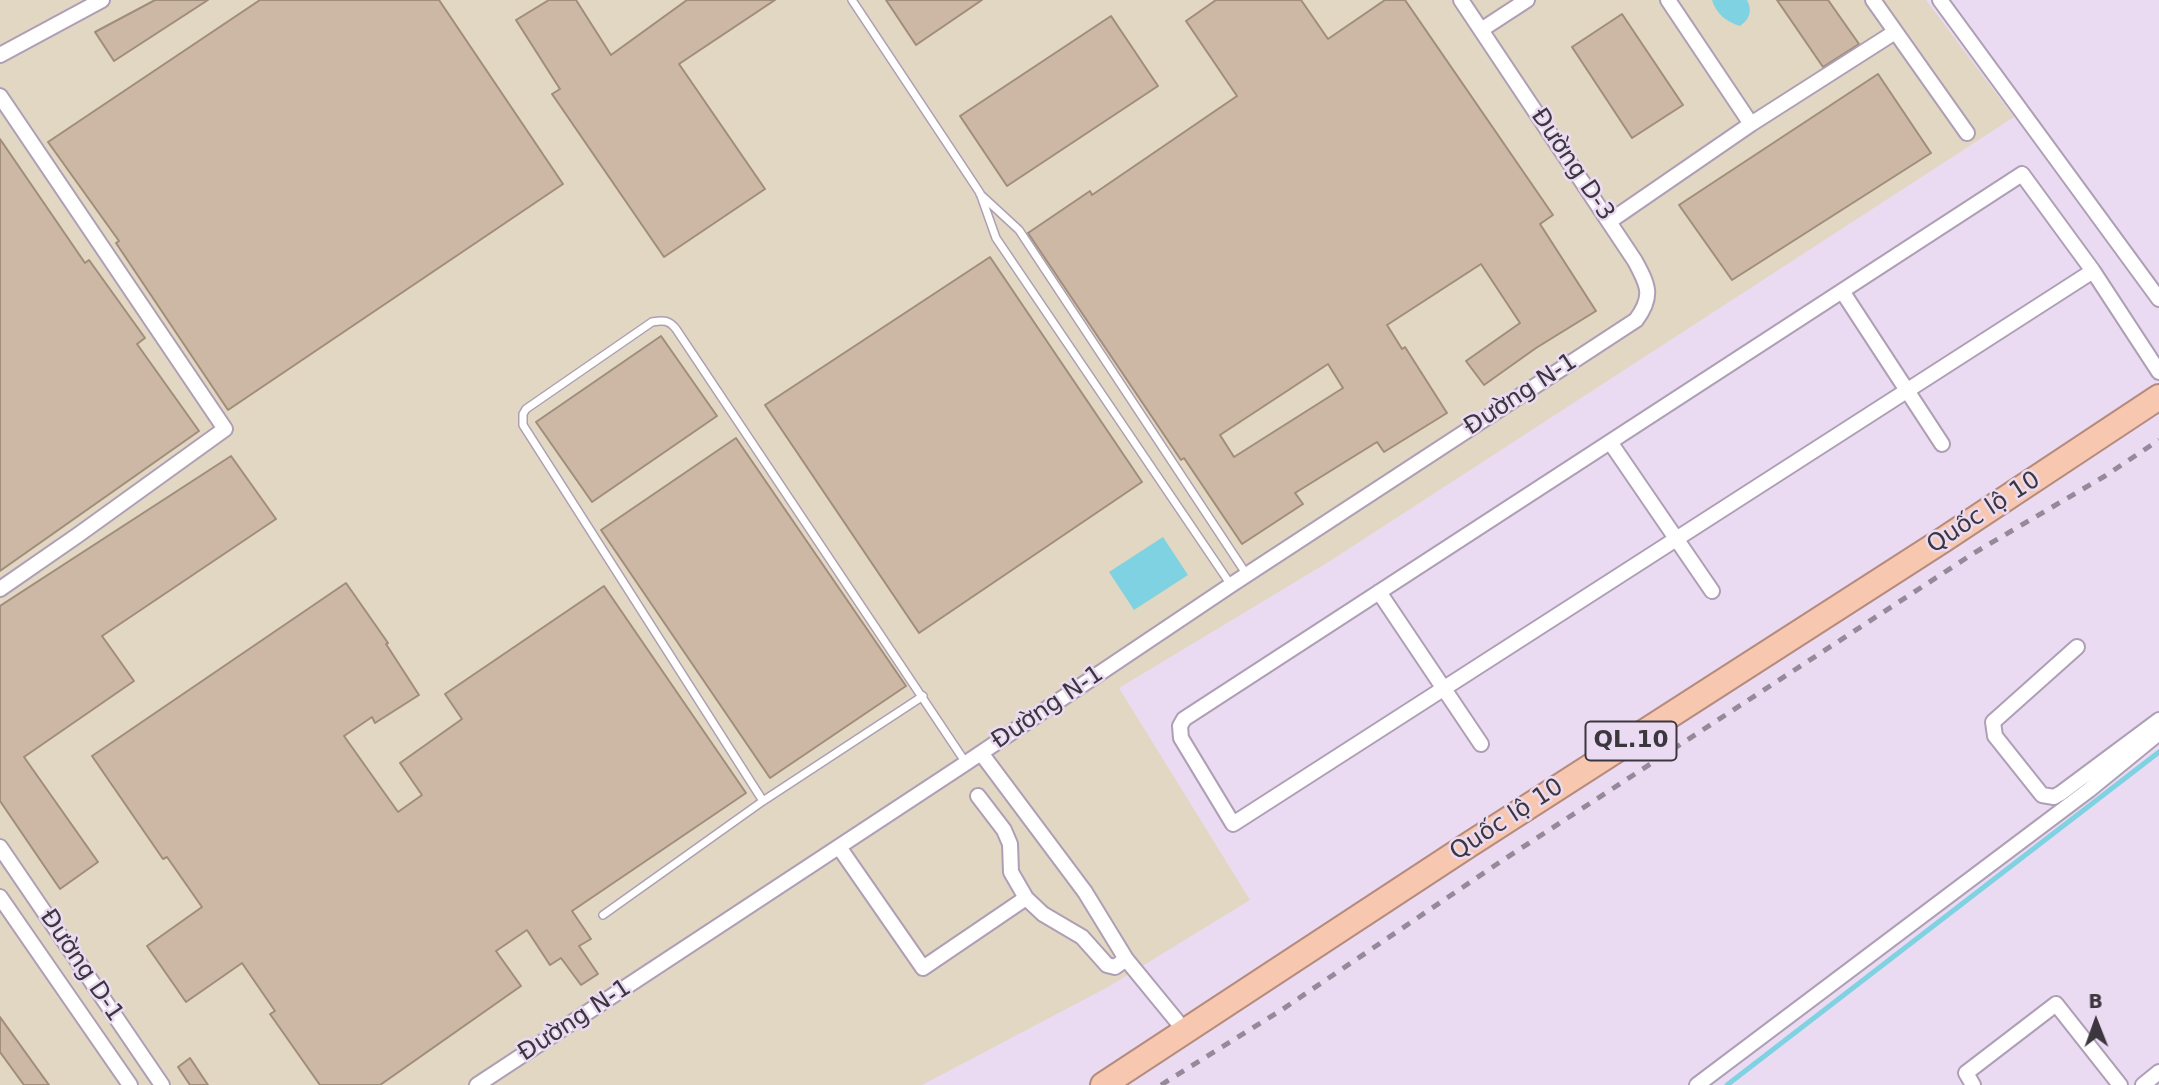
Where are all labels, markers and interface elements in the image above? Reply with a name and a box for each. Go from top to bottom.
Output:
street label: Đường D-3 [1524,103,1620,227]
street label: Đường N-1 [1459,348,1583,442]
street label: Quốc lộ 10 [1922,466,2046,560]
street label: Đường N-1 [987,660,1109,756]
road number: QL.10 [1586,722,1676,761]
street label: Quốc lộ 10 [1445,773,1569,867]
street label: Đường D-1 [33,904,129,1028]
street label: Đường N-1 [513,974,637,1068]
north arrow [2061,987,2131,1057]
text: B [2088,990,2103,1012]

